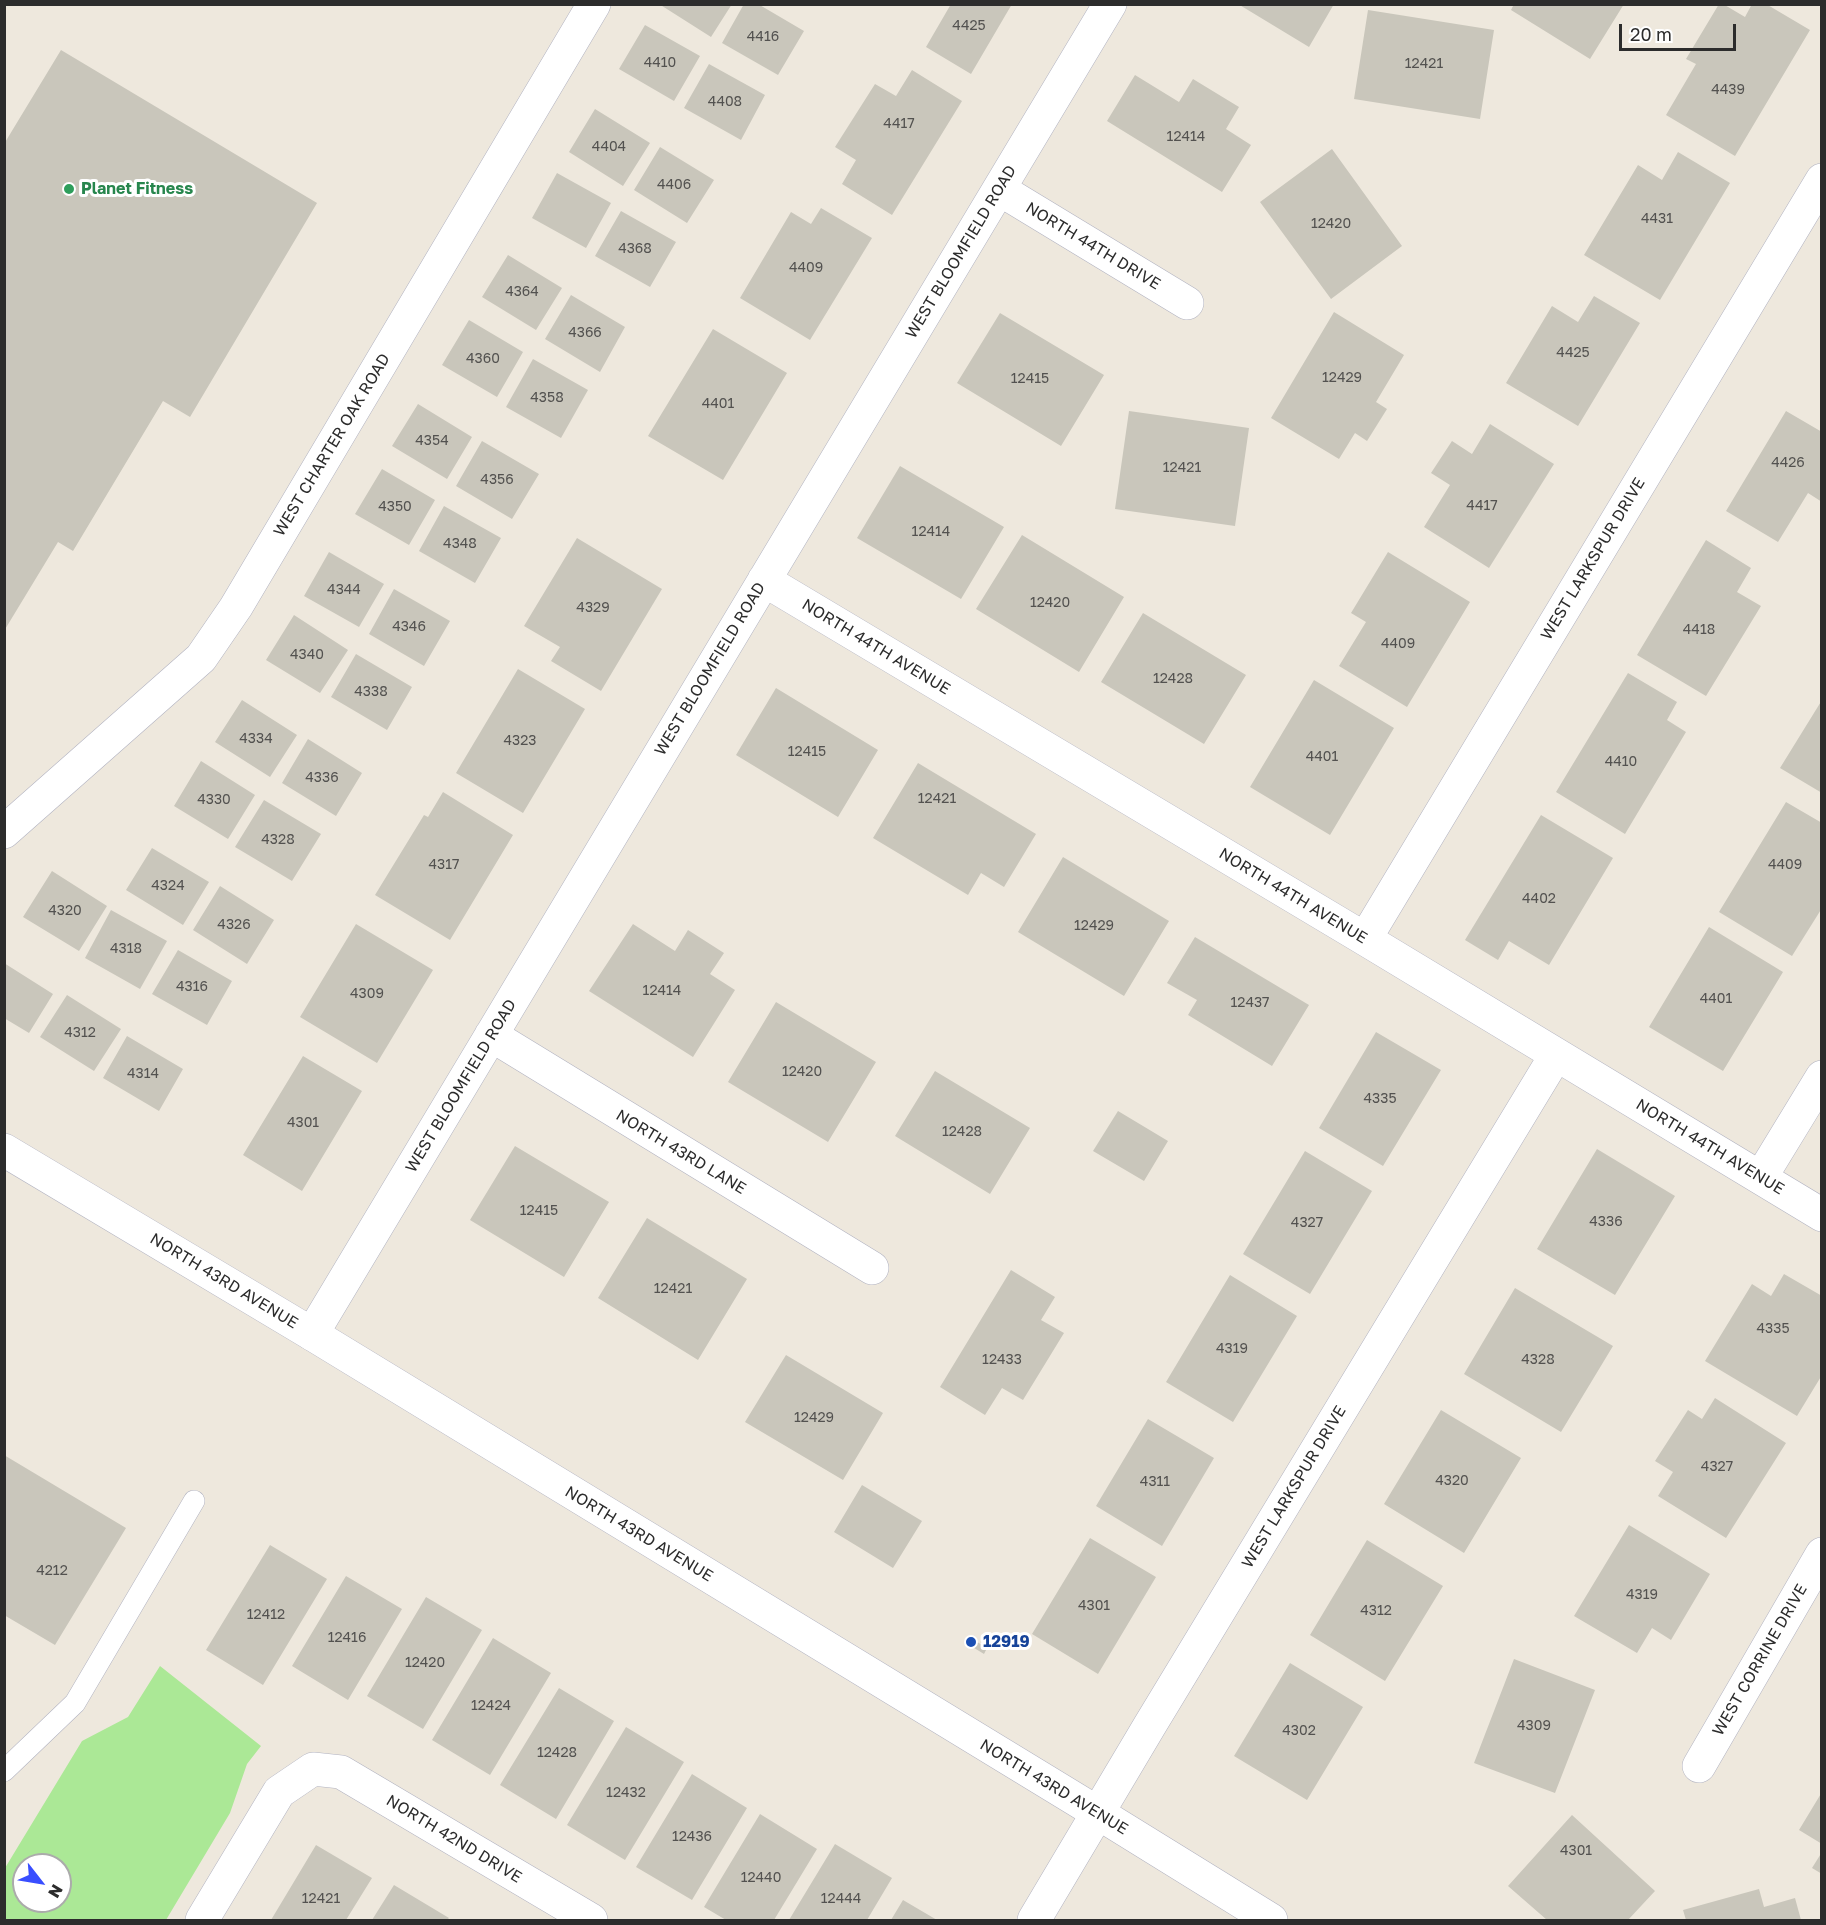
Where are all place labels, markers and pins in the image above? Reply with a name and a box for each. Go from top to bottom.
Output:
place label: Planet Fitness [81,179,193,199]
marker: Planet Fitness [62,182,76,196]
place label: 12919 [983,1632,1030,1652]
marker: 12919 [964,1635,978,1649]

